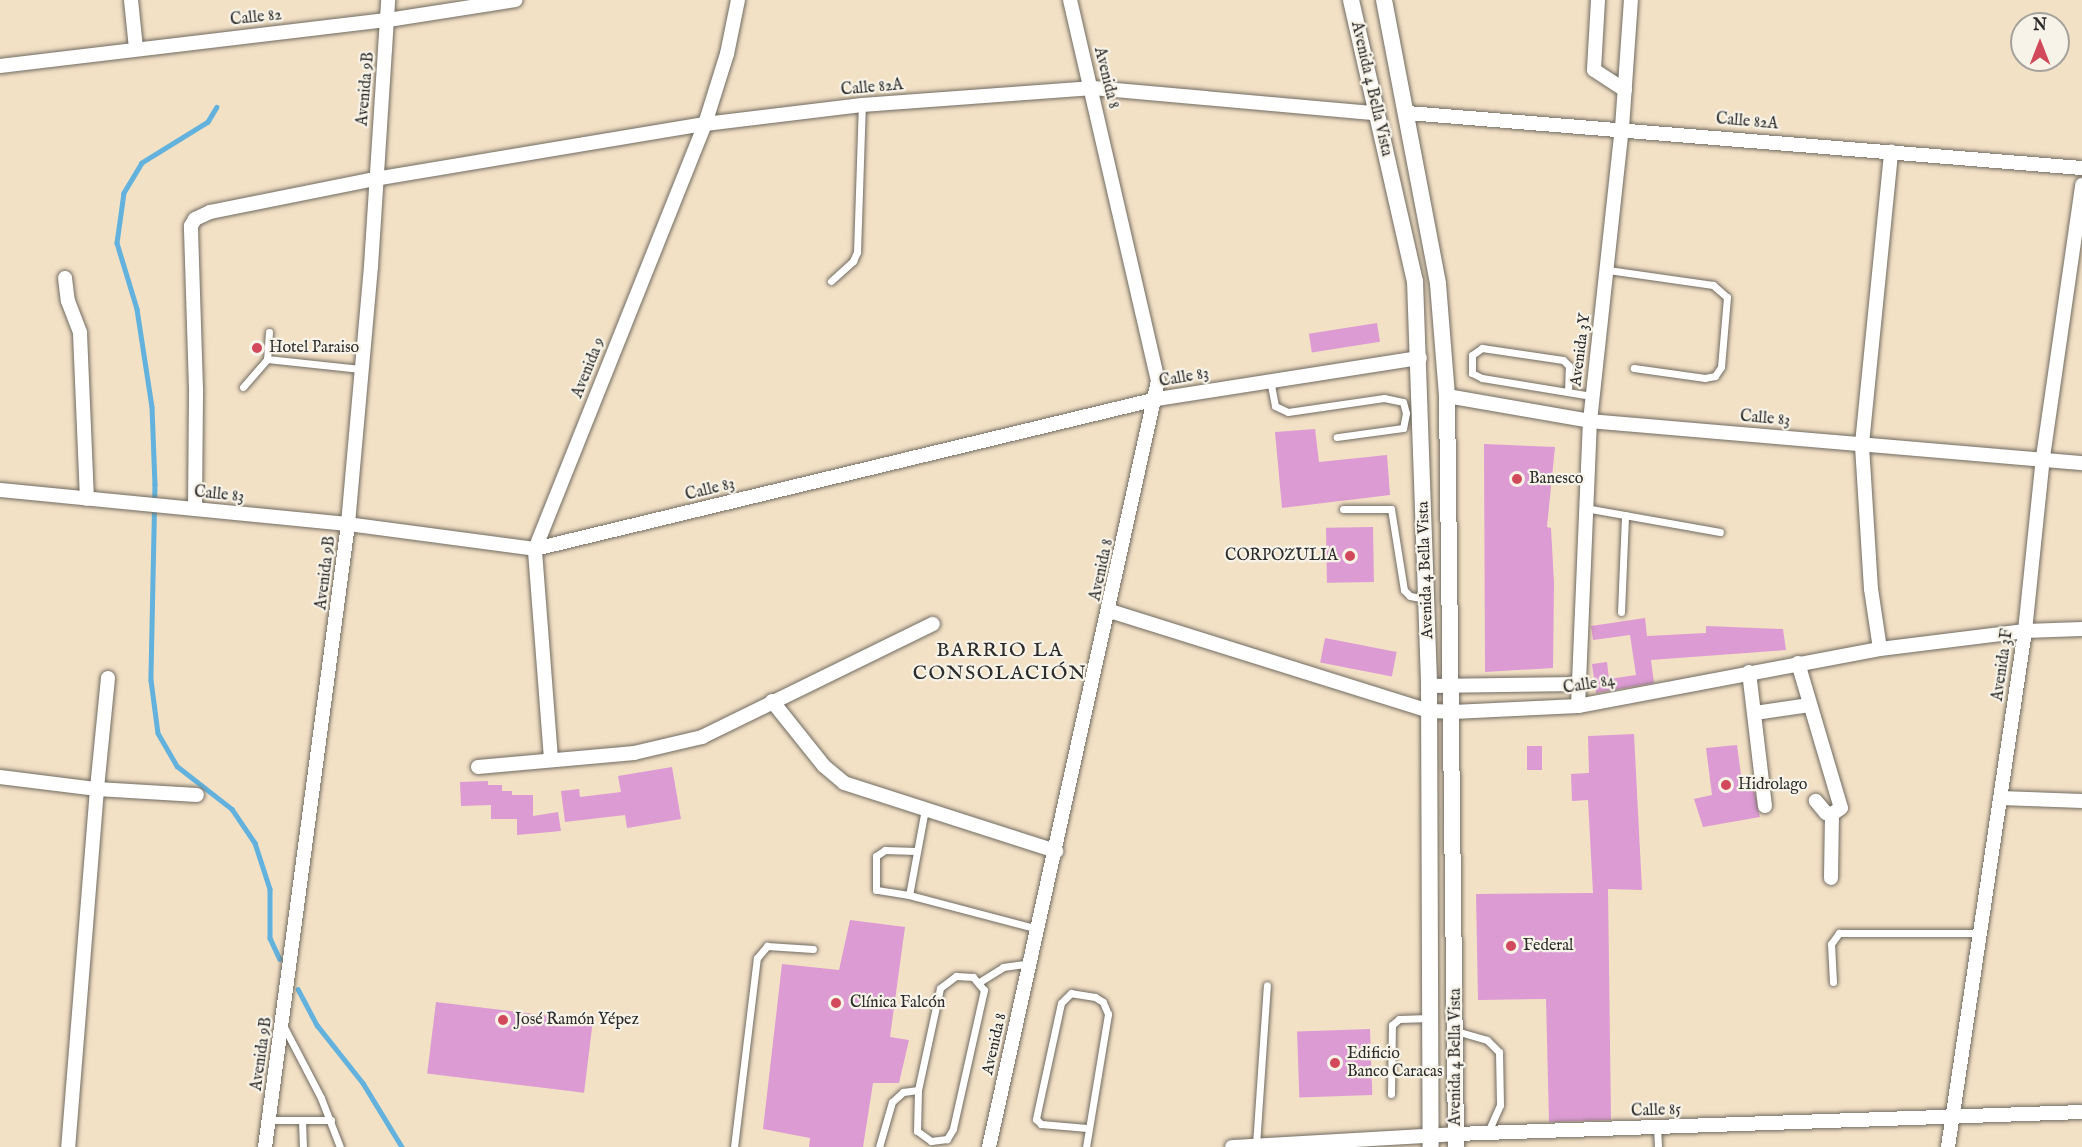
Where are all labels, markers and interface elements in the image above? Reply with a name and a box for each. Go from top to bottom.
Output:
street label: Calle 82 [229,6,283,30]
north arrow [2010,12,2070,72]
text: N [2033,16,2047,36]
street label: Avenida 4 Bella Vista [1346,20,1396,158]
street label: Avenida 8 [1089,45,1123,111]
street label: Avenida 9B [353,51,379,127]
street label: Calle 82A [840,76,904,100]
street label: Calle 82A [1715,110,1779,134]
street label: Avenida 3Y [1567,312,1595,388]
street label: Avenida 9 [568,335,610,401]
place label: Hotel Paraiso [269,338,359,358]
marker: Hotel Paraiso [250,341,264,355]
street label: Calle 83 [1158,364,1210,392]
street label: Calle 83 [1739,407,1791,431]
place label: Banesco [1529,469,1583,489]
marker: Banesco [1510,472,1524,486]
street label: Calle 83 [683,475,737,505]
street label: Calle 83 [193,483,245,507]
street label: Avenida 4 Bella Vista [1414,501,1438,639]
street label: Avenida 9B [312,535,340,611]
street label: Avenida 8 [1086,537,1118,603]
place label: CORPOZULIA [1225,546,1338,566]
marker: CORPOZULIA [1343,549,1357,563]
street label: Avenida 3F [1988,628,2018,702]
district label: BARRIO LA CONSOLACIÓN [913,639,1087,686]
street label: Calle 84 [1562,671,1616,699]
place label: Hidrolago [1738,775,1807,795]
marker: Hidrolago [1719,778,1733,792]
place label: Federal [1523,936,1573,956]
marker: Federal [1504,939,1518,953]
street label: Avenida 4 Bella Vista [1446,988,1466,1126]
place label: Clínica Falcón [850,993,945,1013]
marker: Clínica Falcón [827,994,845,1012]
place label: José Ramón Yépez [515,1010,639,1030]
street label: Avenida 8 [979,1011,1011,1077]
marker: José Ramón Yépez [496,1013,510,1027]
street label: Avenida 9B [247,1016,277,1092]
place label: Edificio Banco Caracas [1347,1044,1443,1082]
marker: Edificio Banco Caracas [1328,1056,1342,1070]
street label: Calle 85 [1631,1101,1681,1121]

